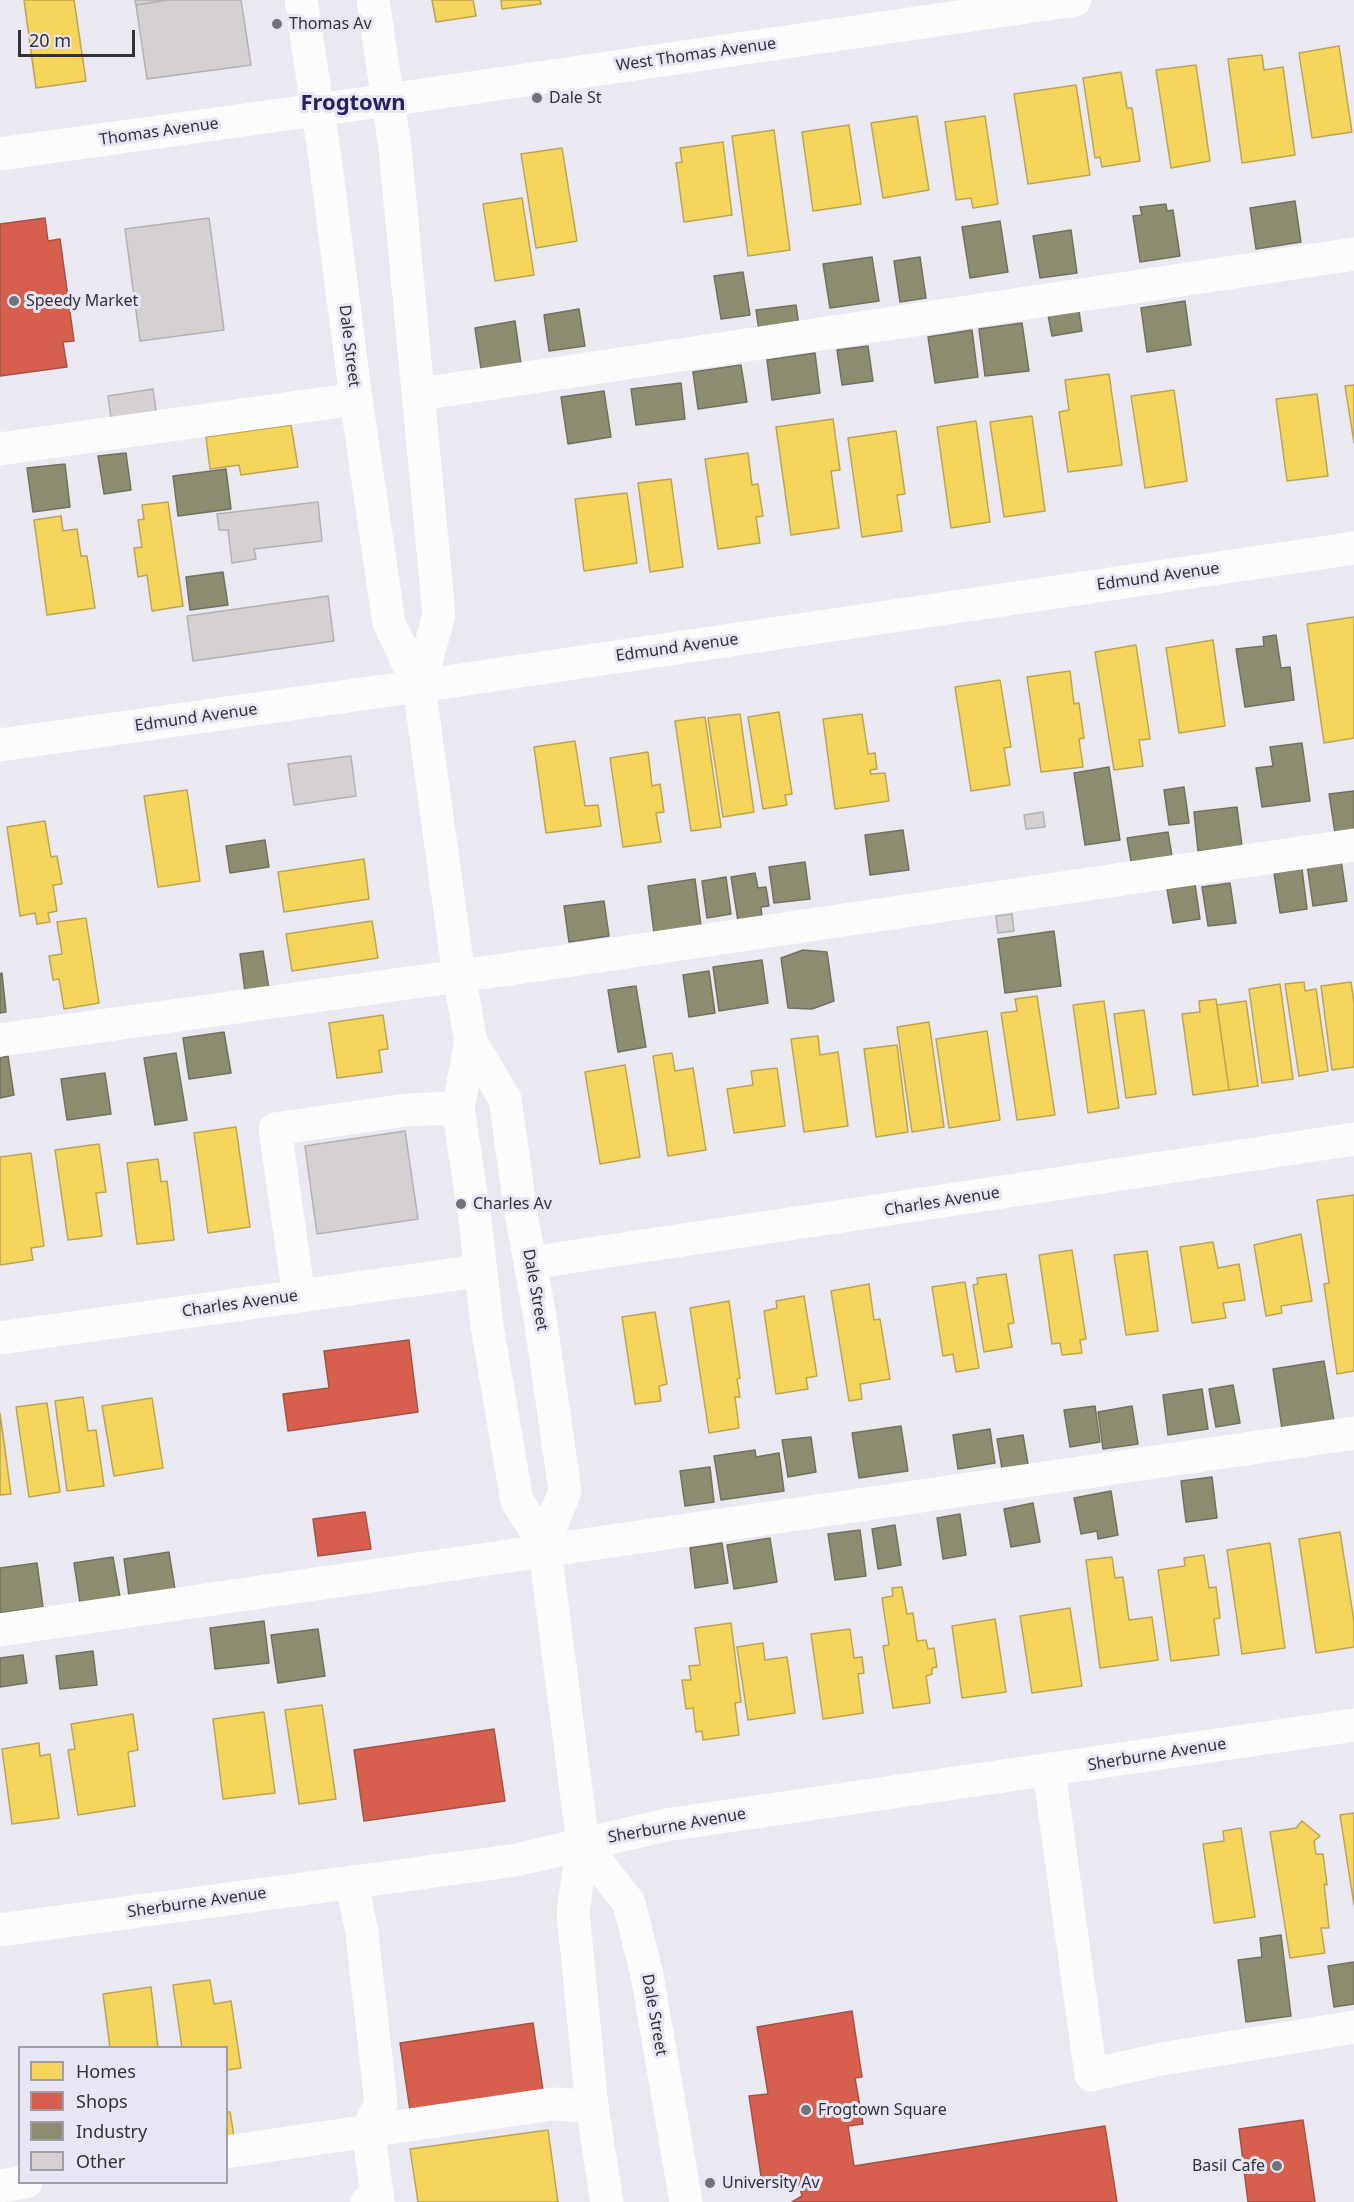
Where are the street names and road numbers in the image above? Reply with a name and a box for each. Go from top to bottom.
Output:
street label: West Thomas Avenue [615,34,777,76]
street label: Thomas Avenue [98,114,220,150]
street label: Dale Street [334,304,364,388]
street label: Edmund Avenue [1095,559,1221,595]
street label: Edmund Avenue [614,630,740,666]
street label: Edmund Avenue [133,700,259,736]
street label: Charles Avenue [883,1183,1001,1221]
street label: Dale Street [518,1248,552,1332]
street label: Charles Avenue [181,1286,299,1322]
street label: Sherburne Avenue [1086,1735,1228,1775]
street label: Sherburne Avenue [606,1804,748,1848]
street label: Sherburne Avenue [126,1884,268,1922]
street label: Dale Street [637,1973,671,2057]

